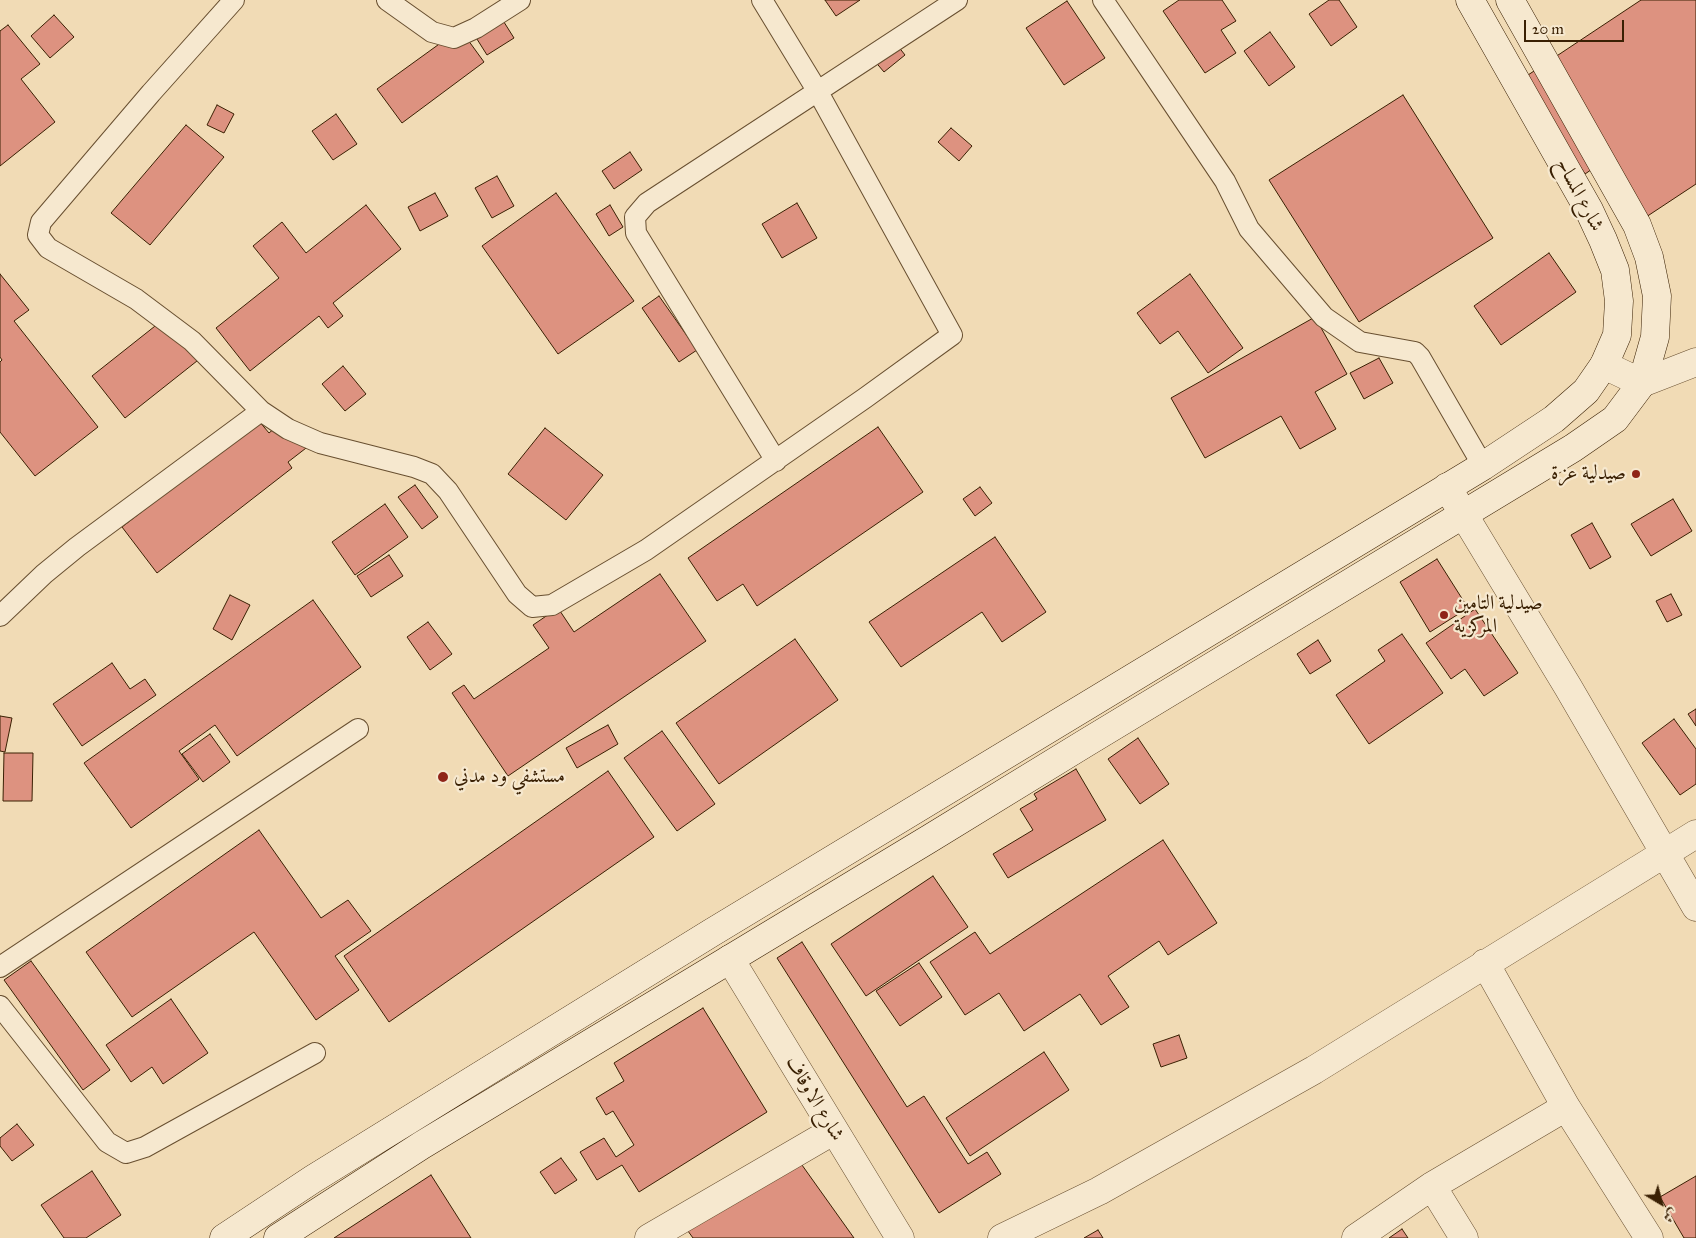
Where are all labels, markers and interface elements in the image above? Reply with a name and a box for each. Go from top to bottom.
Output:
scale bar [1526,10,1626,42]
text: 20 m [1532,20,1564,38]
street label: شارع المساح [1550,154,1608,236]
place label: صيدلية عزة [1551,462,1626,486]
marker: صيدلية عزة [1630,468,1642,480]
place label: صيدلية التامين المركزية [1454,592,1543,639]
marker: صيدلية التامين المركزية [1438,609,1450,621]
place label: مستشفي ود مدني [454,765,565,789]
marker: مستشفي ود مدني [436,770,450,784]
street label: شارع الاوقاف [779,1052,849,1146]
north arrow [1636,1178,1686,1228]
text: ش [1660,1204,1681,1226]

